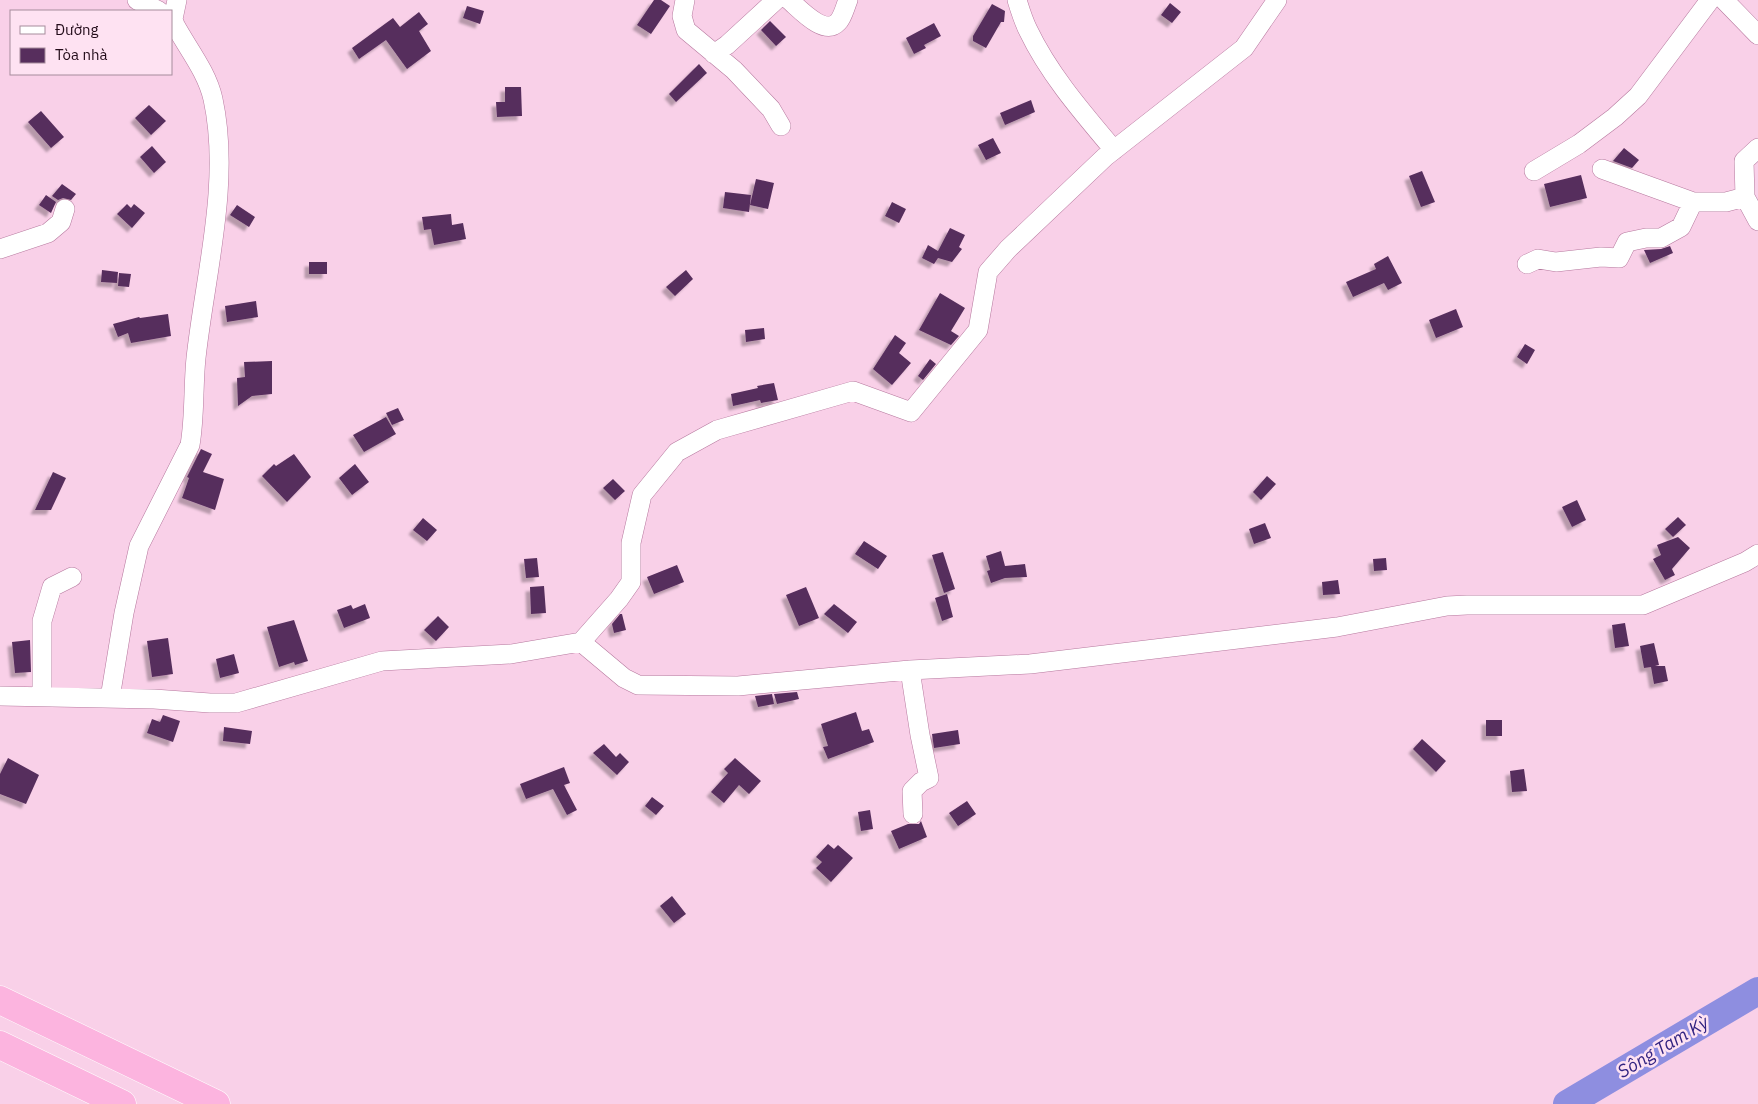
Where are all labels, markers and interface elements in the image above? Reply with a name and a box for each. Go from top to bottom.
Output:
legend [10,10,172,75]
text: Đường [55,20,99,39]
text: Tòa nhà [55,45,108,64]
water label: Sông Tam Kỳ [1613,1010,1714,1083]

